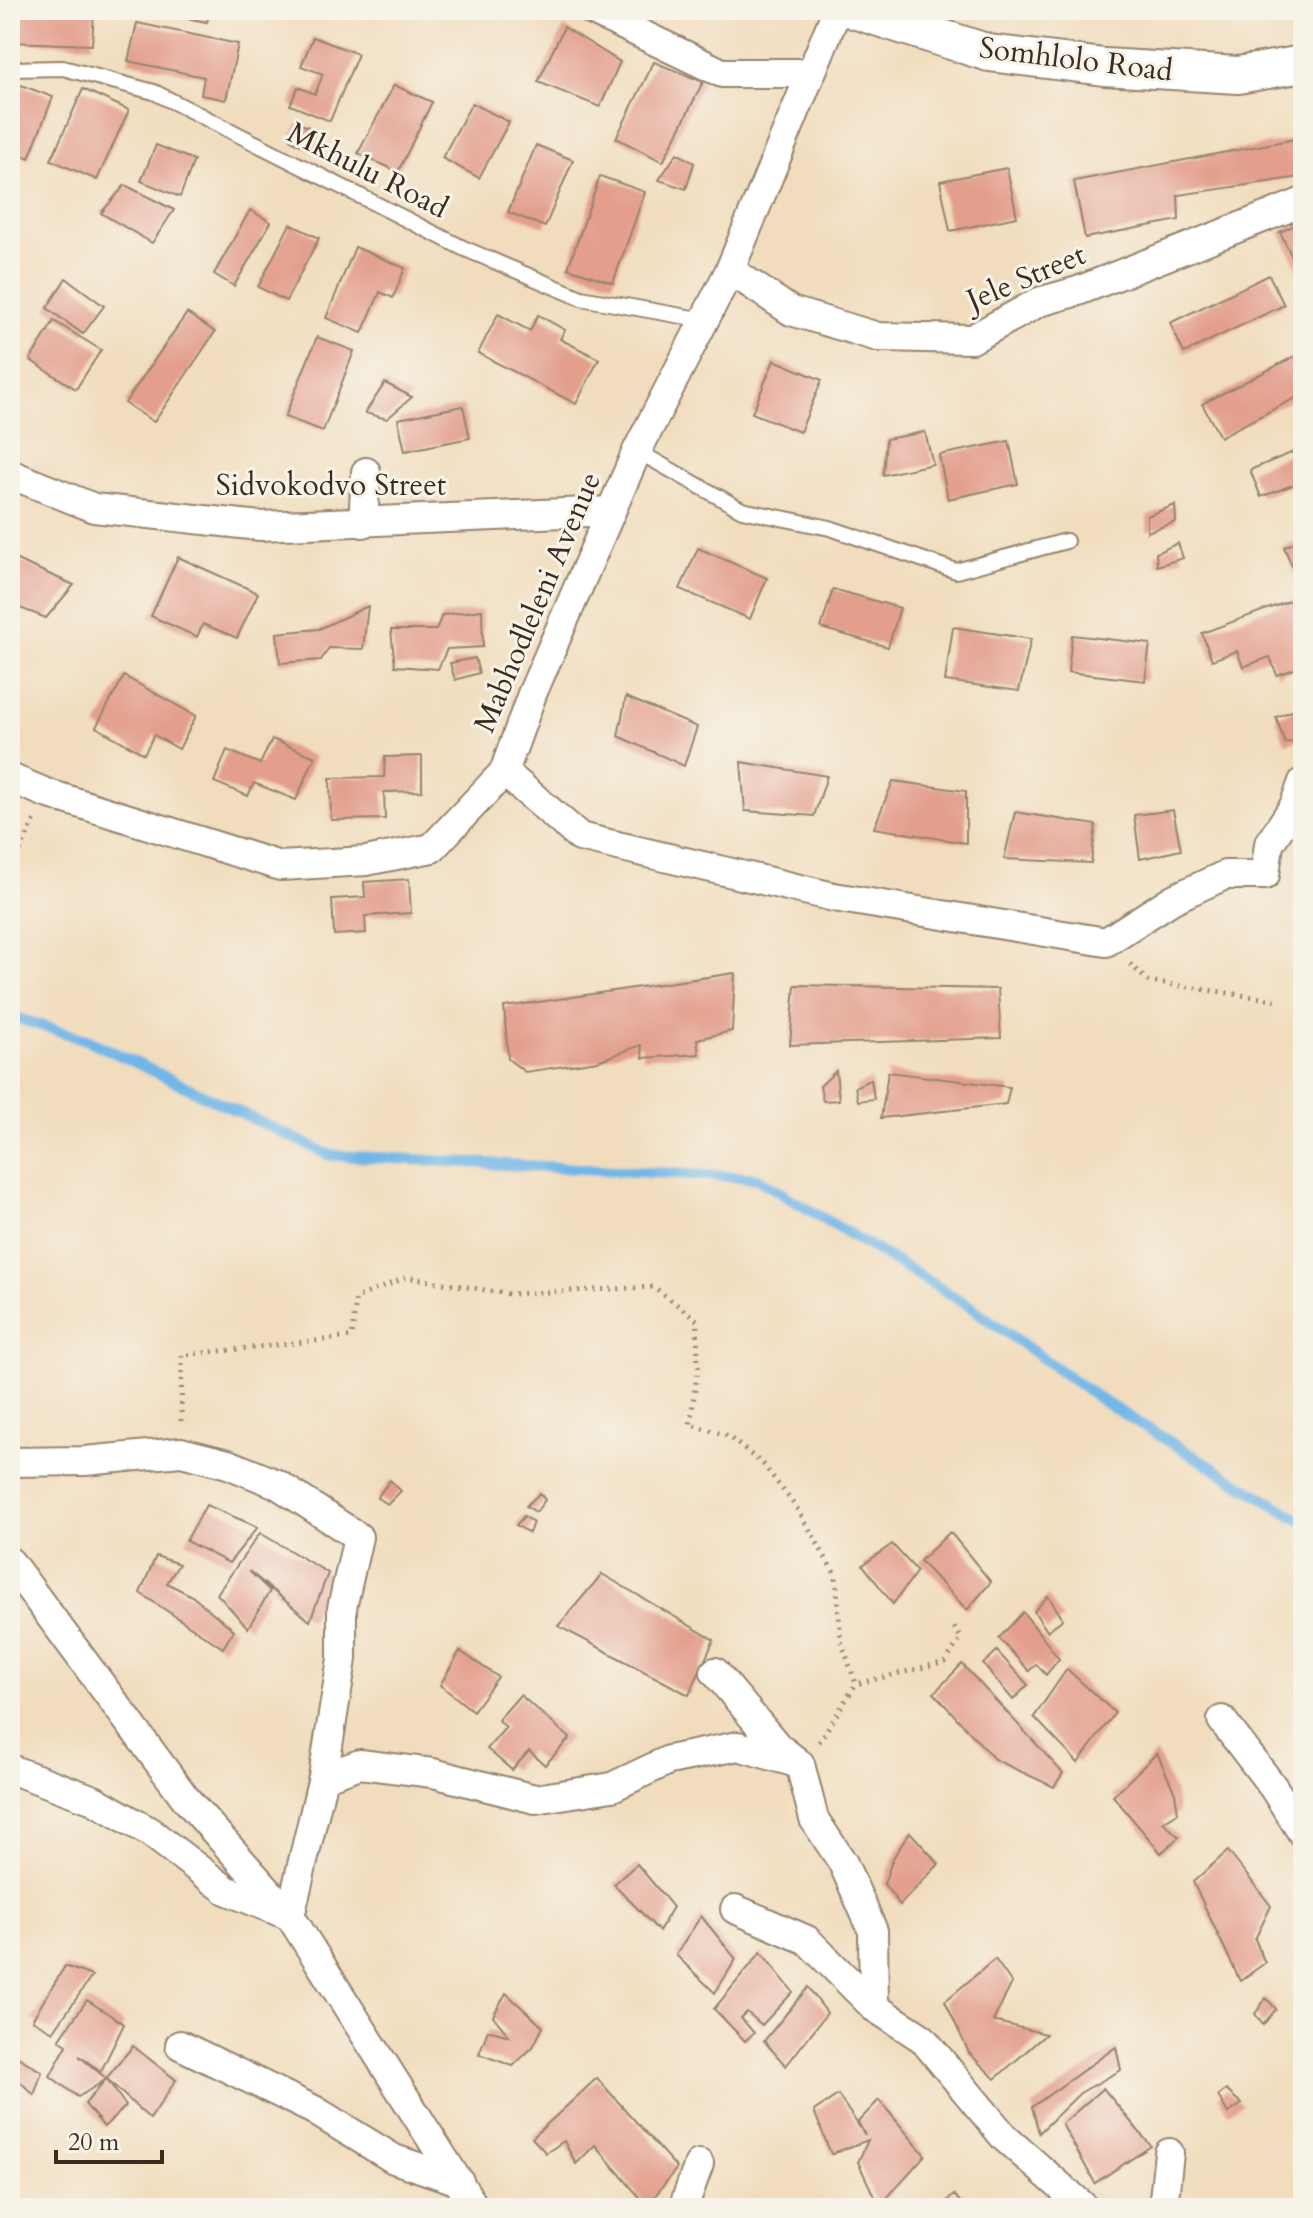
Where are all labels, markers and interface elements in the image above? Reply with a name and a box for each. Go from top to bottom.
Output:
street label: Somhlolo Road [977,27,1175,92]
street label: Mkhulu Road [280,112,455,229]
street label: Jele Street [957,234,1092,322]
street label: Sidvokodvo Street [216,465,447,506]
street label: Mabhodleleni Avenue [464,466,611,739]
scale bar [56,2114,162,2164]
text: 20 m [68,2126,120,2159]

